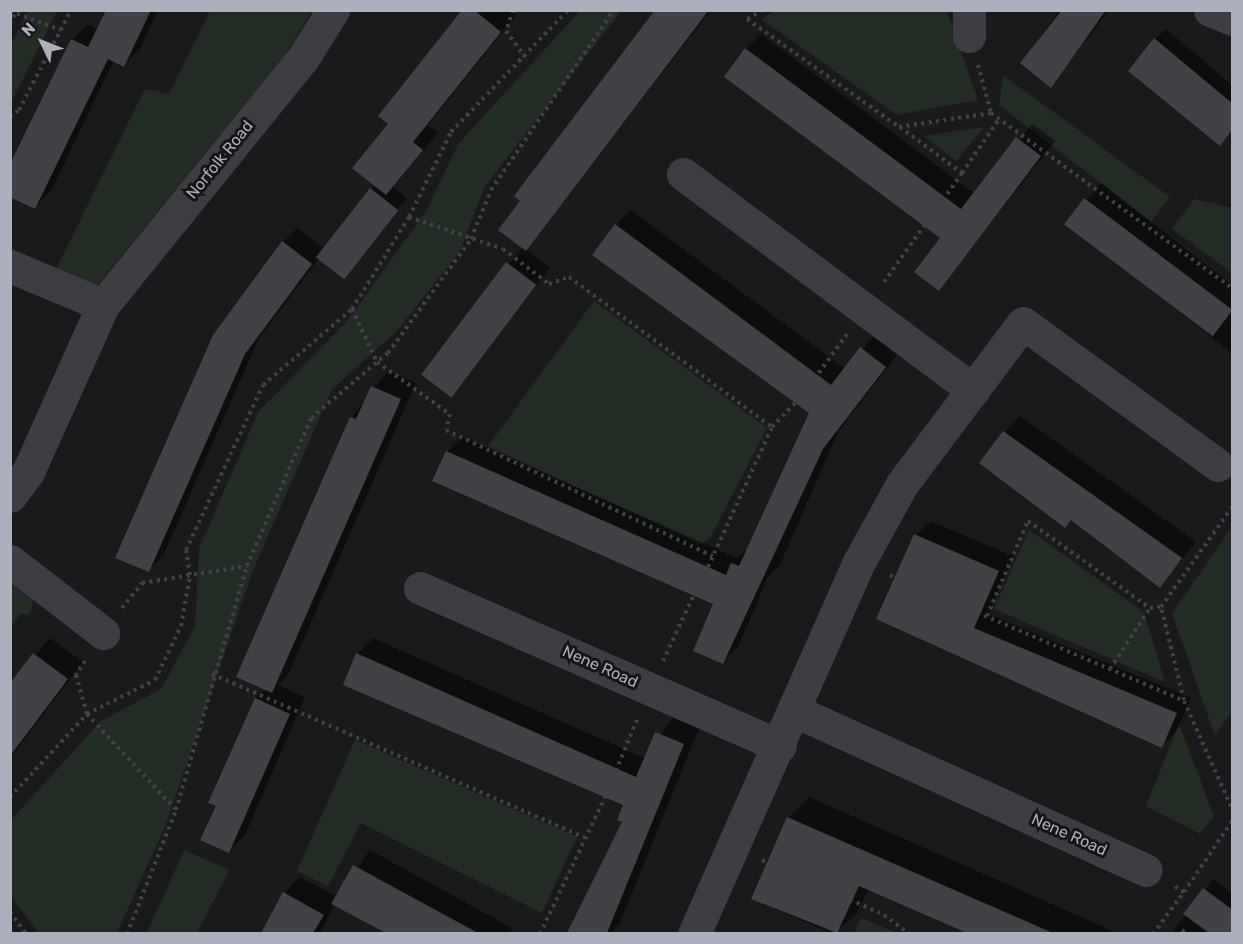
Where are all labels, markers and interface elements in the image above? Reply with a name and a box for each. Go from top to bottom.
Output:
north arrow [12,12,72,72]
text: N [18,19,39,40]
street label: Norfolk Road [182,117,258,203]
street label: Nene Road [559,642,641,692]
street label: Nene Road [1028,810,1110,860]

